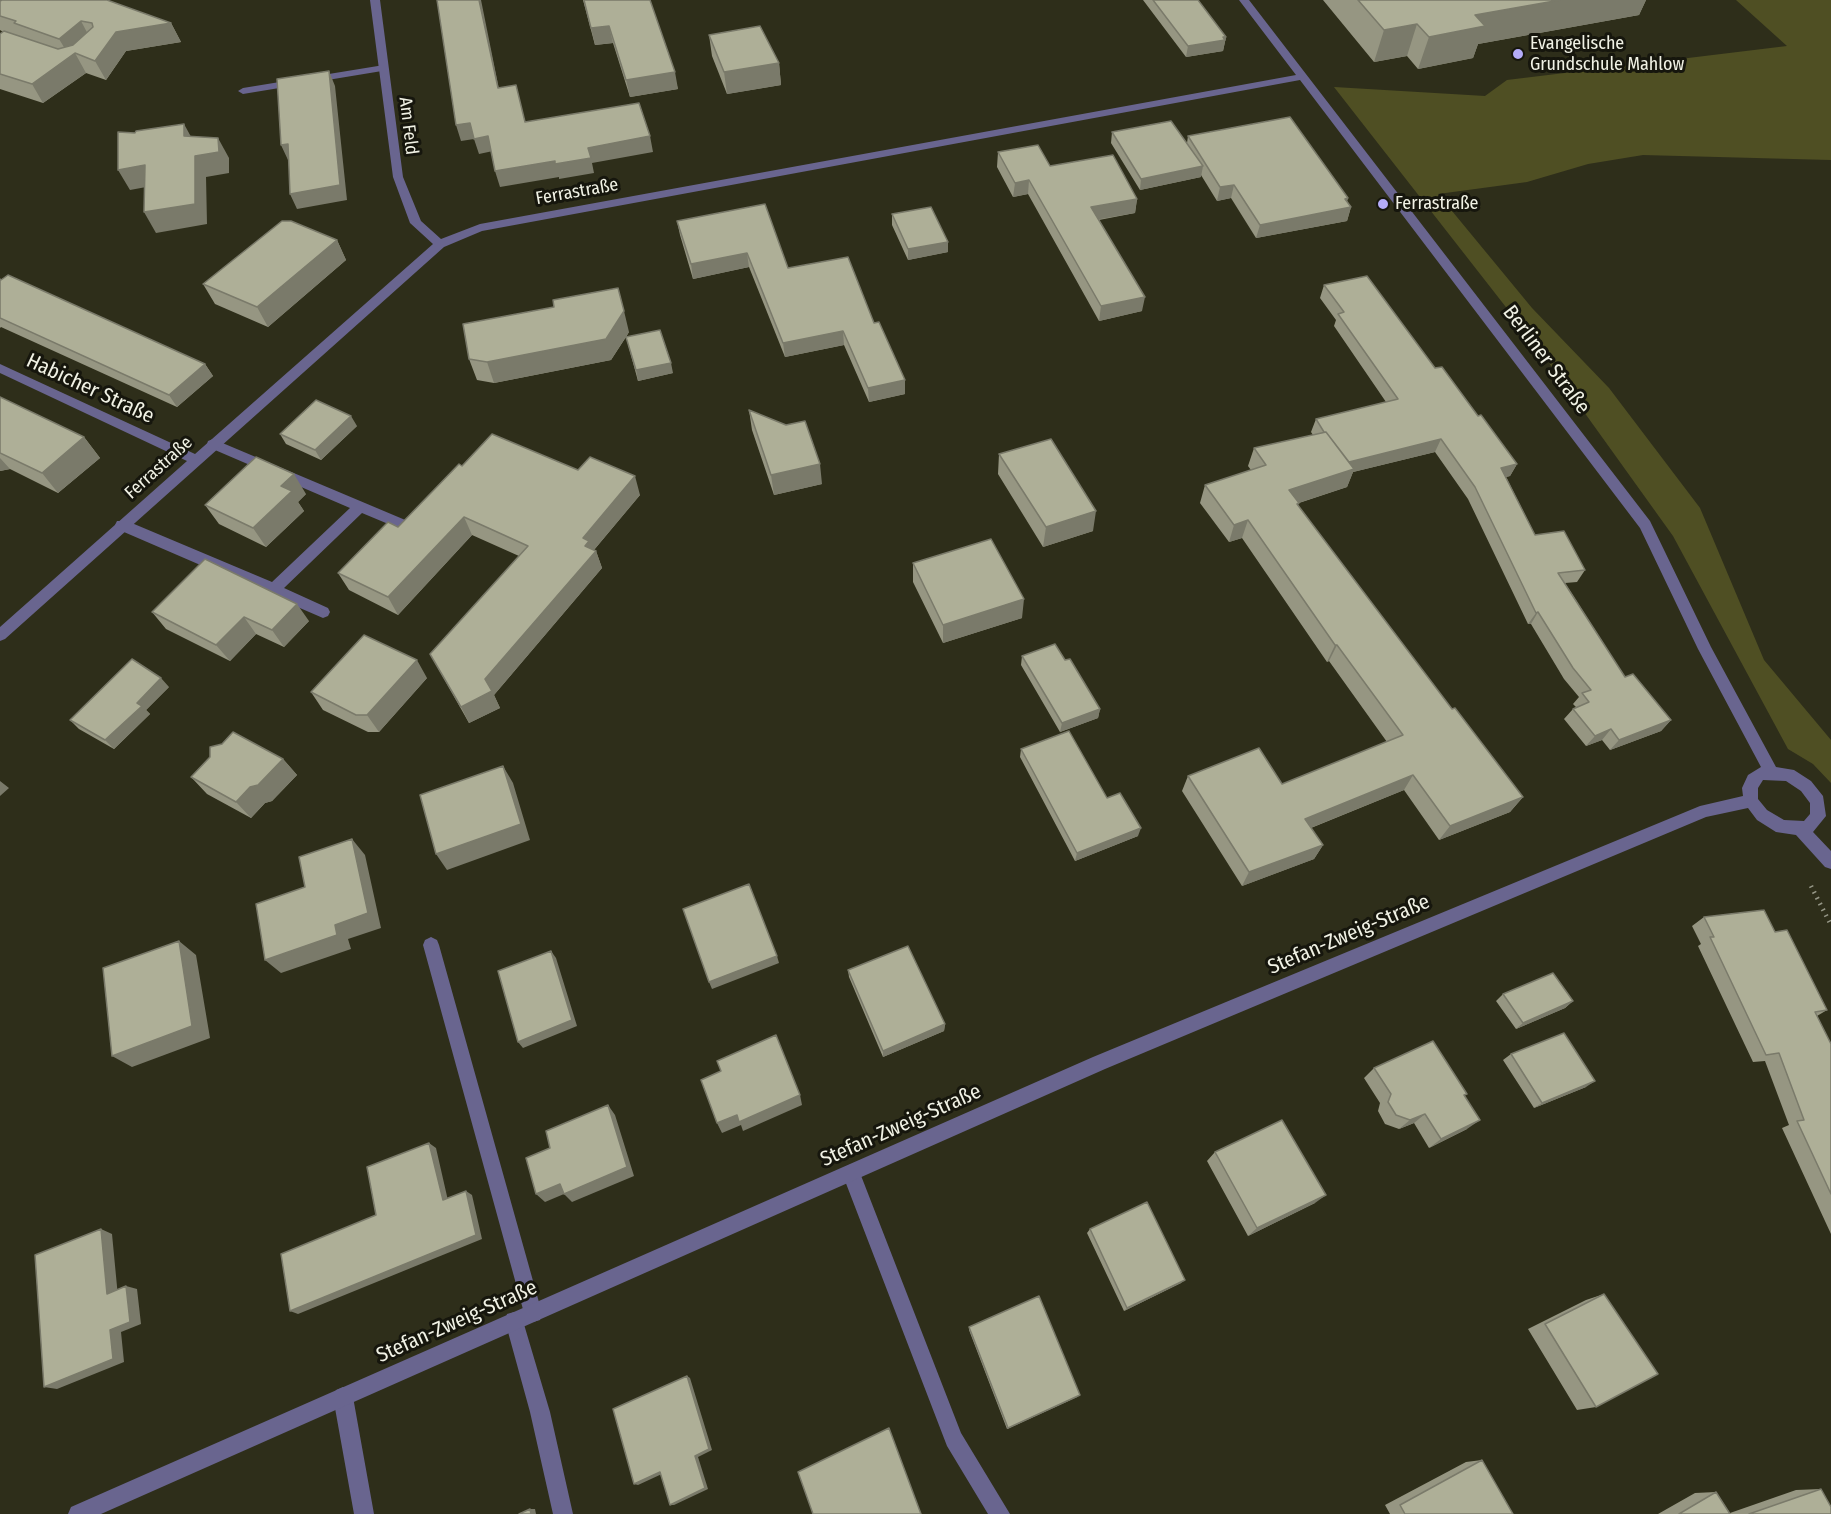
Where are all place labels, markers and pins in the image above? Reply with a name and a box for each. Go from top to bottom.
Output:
place label: Evangelische Grundschule Mahlow [1530,33,1684,76]
marker: Evangelische Grundschule Mahlow [1511,47,1525,61]
place label: Ferrastraße [1395,193,1478,215]
marker: Ferrastraße [1376,197,1390,211]

